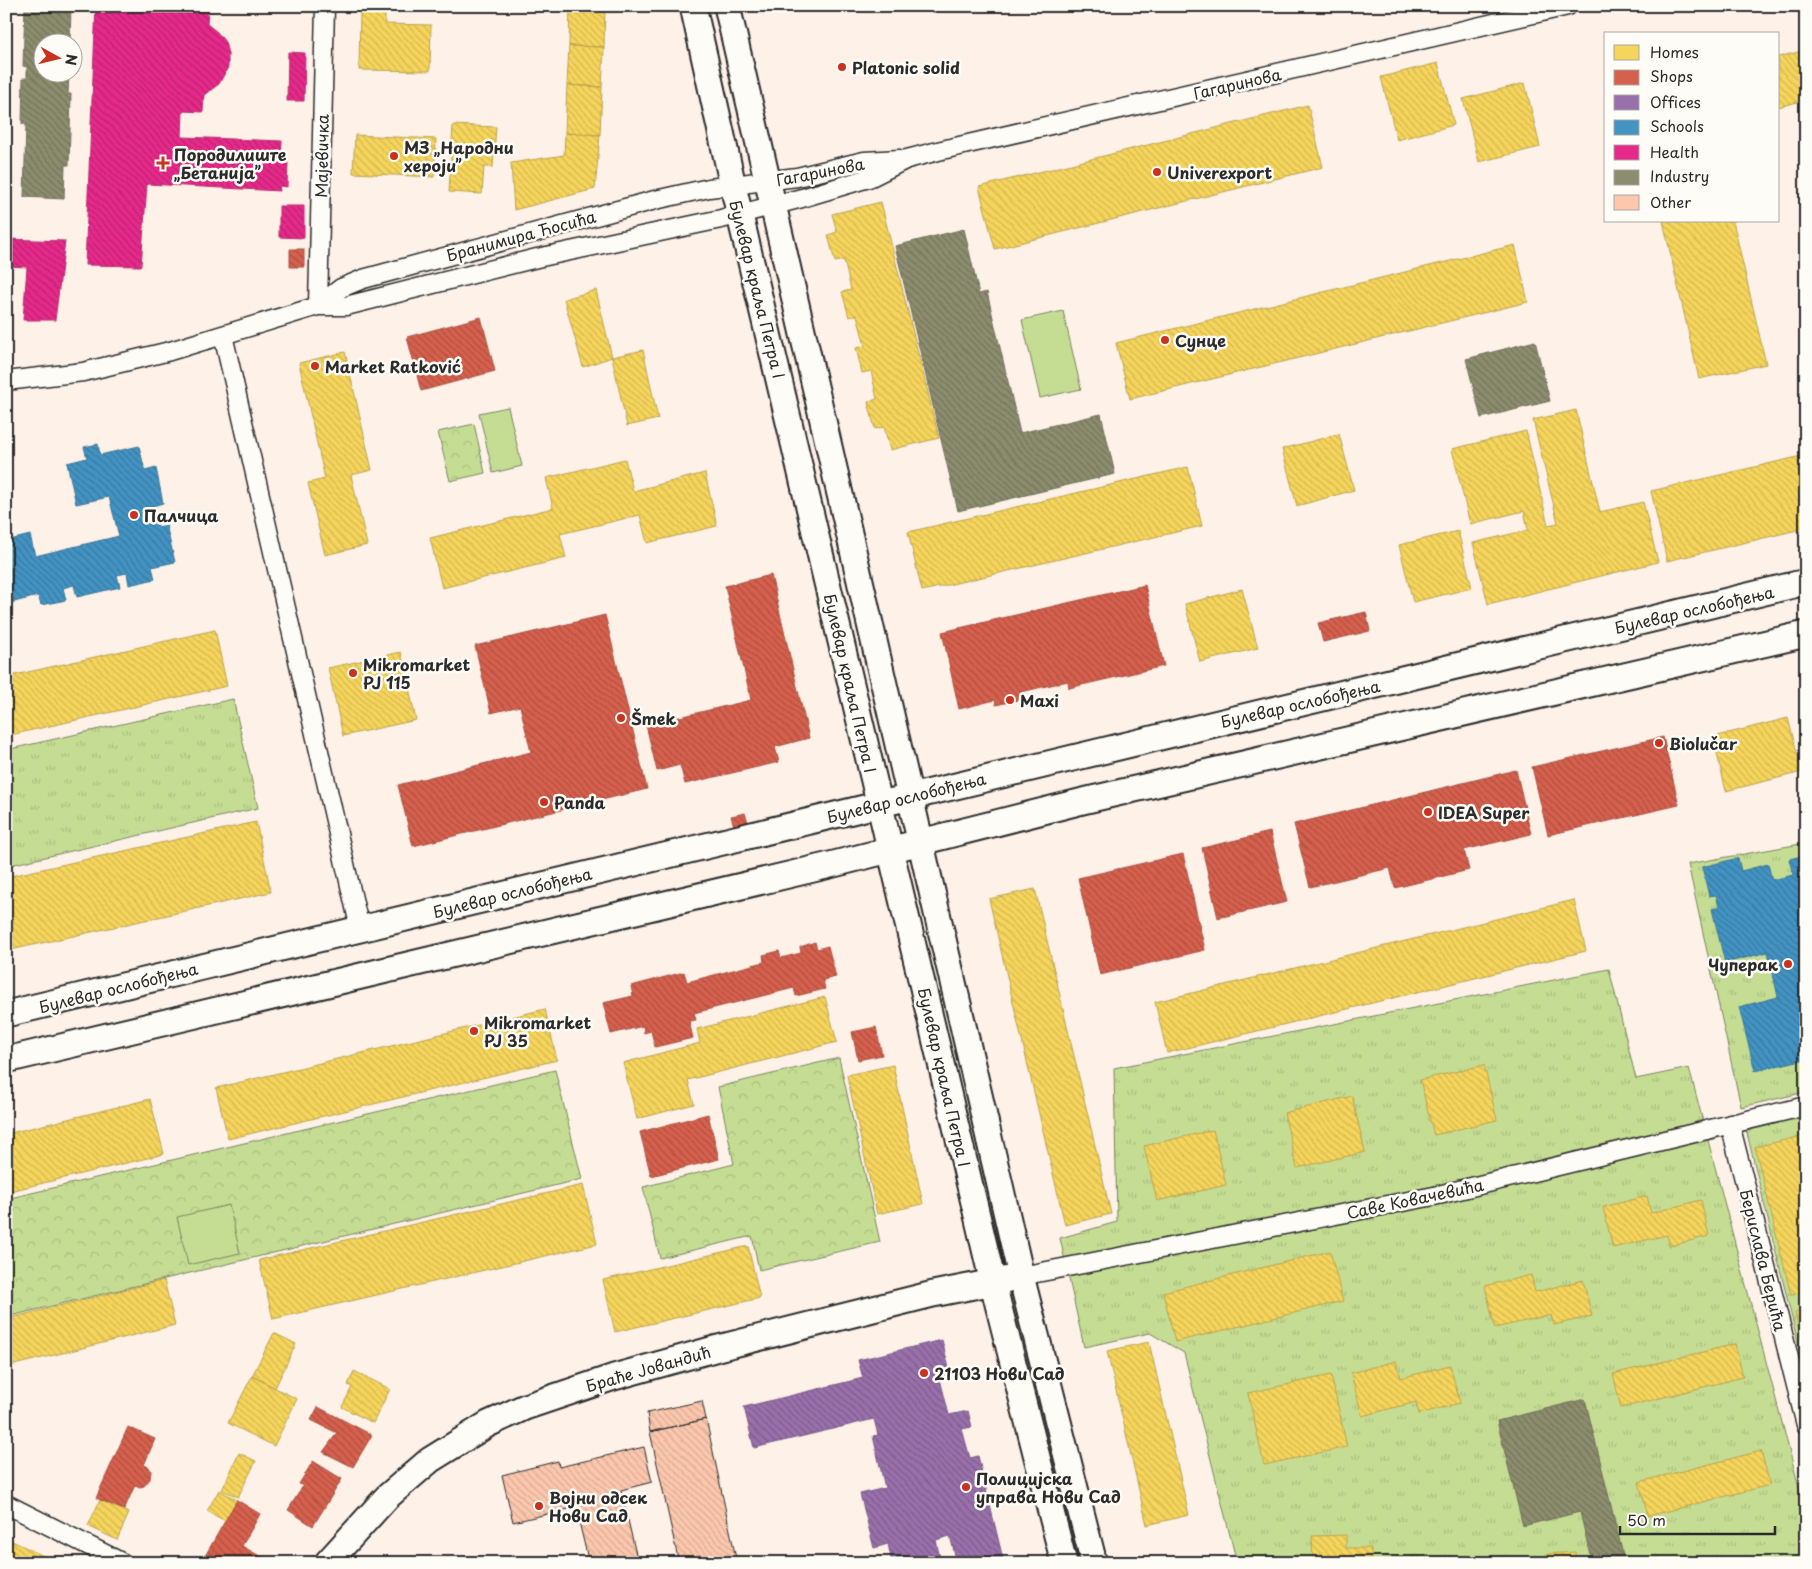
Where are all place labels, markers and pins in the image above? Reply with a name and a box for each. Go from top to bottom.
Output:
place label: Platonic solid [852,55,960,79]
marker: Platonic solid [836,61,848,73]
place label: МЗ „Народни хероји” [404,135,514,177]
place label: Породилиште „Бетанија” [174,142,287,184]
marker: МЗ „Народни хероји” [388,150,400,162]
marker: Породилиште „Бетанија” [156,156,170,170]
place label: Univerexport [1167,160,1272,184]
marker: Univerexport [1151,166,1163,178]
place label: Сунце [1175,328,1226,352]
marker: Сунце [1159,334,1171,346]
place label: Market Ratković [325,354,461,378]
marker: Market Ratković [309,360,321,372]
place label: Палчица [144,503,218,527]
marker: Палчица [128,509,140,521]
place label: Mikromarket PJ 115 [363,652,470,694]
marker: Mikromarket PJ 115 [347,667,359,679]
place label: Maxi [1020,688,1059,712]
marker: Maxi [1004,694,1016,706]
place label: Šmek [631,706,676,730]
marker: Šmek [615,712,627,724]
place label: Biolučar [1669,731,1738,755]
marker: Biolučar [1653,737,1665,749]
place label: Panda [554,790,605,814]
marker: Panda [538,796,550,808]
place label: IDEA Super [1438,800,1530,824]
marker: IDEA Super [1422,806,1434,818]
place label: Чуперак [1708,952,1779,976]
marker: Чуперак [1782,958,1794,970]
place label: Mikromarket PJ 35 [484,1010,591,1052]
marker: Mikromarket PJ 35 [468,1025,480,1037]
place label: 21103 Нови Сад [934,1361,1065,1385]
marker: 21103 Нови Сад [918,1367,930,1379]
place label: Полицијска управа Нови Сад [976,1466,1121,1508]
marker: Полицијска управа Нови Сад [960,1481,972,1493]
place label: Војни одсек Нови Сад [549,1485,648,1527]
marker: Војни одсек Нови Сад [533,1500,545,1512]

